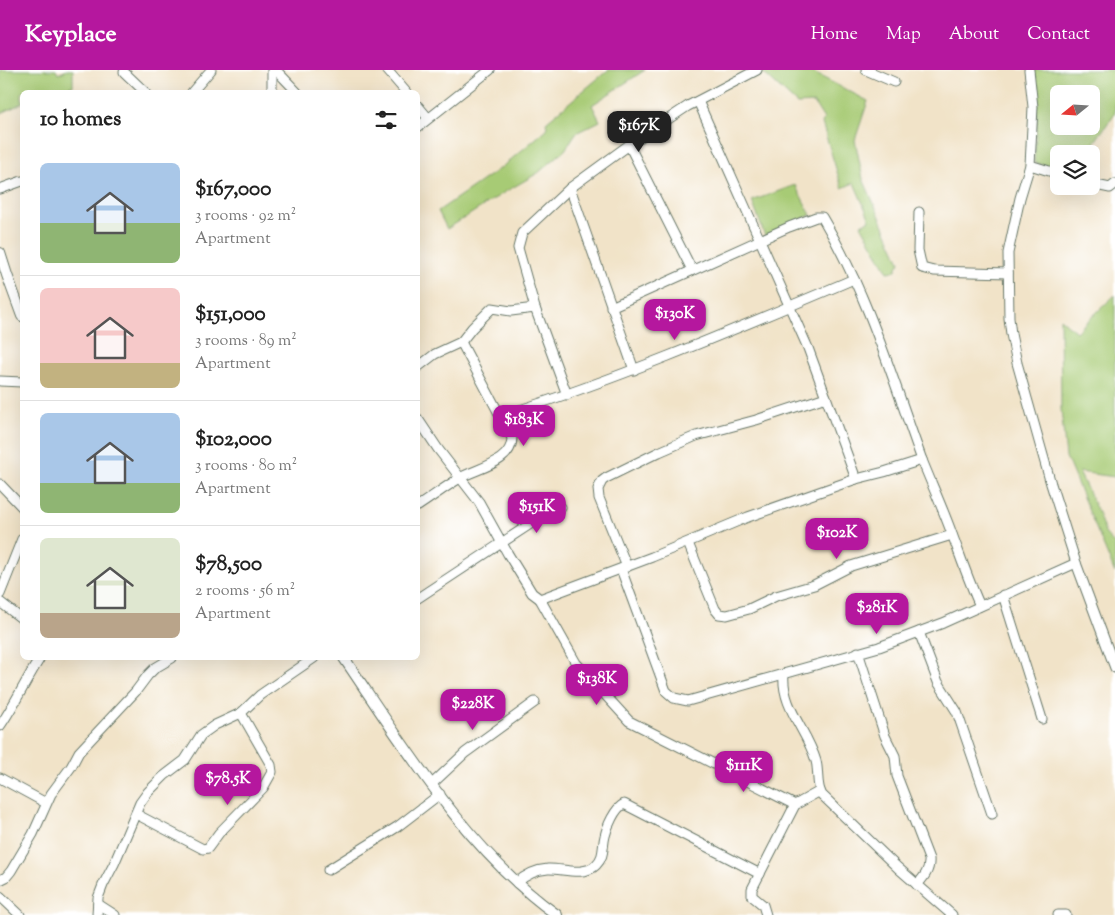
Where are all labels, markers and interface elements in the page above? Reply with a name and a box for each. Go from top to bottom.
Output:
text: Keyplace [25,18,117,52]
text: Home [811,22,858,48]
text: Map [886,22,921,48]
text: About [949,22,999,48]
text: Contact [1027,22,1090,48]
north arrow [1050,85,1100,135]
map controls [1050,85,1100,195]
text: 10 homes [40,105,121,135]
icon: filters [372,106,400,134]
pin: $167K [604,111,674,153]
text: $167K [618,115,660,138]
button: layers [1050,145,1100,195]
text: $167,000 [195,175,271,205]
icon: home [80,183,140,243]
text: 3 rooms · 92 m² [195,205,296,228]
text: Apartment [195,228,271,251]
pin: $130K [640,298,710,341]
text: $151,000 [195,300,266,330]
text: $130K [655,303,695,326]
icon: home [80,308,140,368]
text: 3 rooms · 89 m² [195,330,297,353]
text: Apartment [195,353,271,376]
pin: $183K [489,404,559,447]
text: $183K [504,409,544,432]
text: $102,000 [195,425,272,455]
icon: home [80,433,140,493]
text: 3 rooms · 80 m² [195,455,297,478]
text: Apartment [195,478,271,501]
pin: $151K [502,492,572,534]
text: $151K [519,496,555,519]
pin: $102K [802,518,872,560]
text: $102K [816,522,858,545]
text: $78,500 [195,550,262,580]
icon: home [80,558,140,618]
text: 2 rooms · 56 m² [195,580,295,603]
pin: $281K [842,592,912,635]
text: $281K [856,597,898,620]
text: Apartment [195,603,271,626]
pin: $138K [562,664,632,706]
text: $138K [577,668,617,691]
pin: $228K [438,688,508,731]
text: $228K [451,693,495,716]
pin: $111K [709,750,779,793]
text: $111K [726,755,762,778]
pin: $78.5K [187,764,269,806]
text: $78.5K [205,768,251,791]

